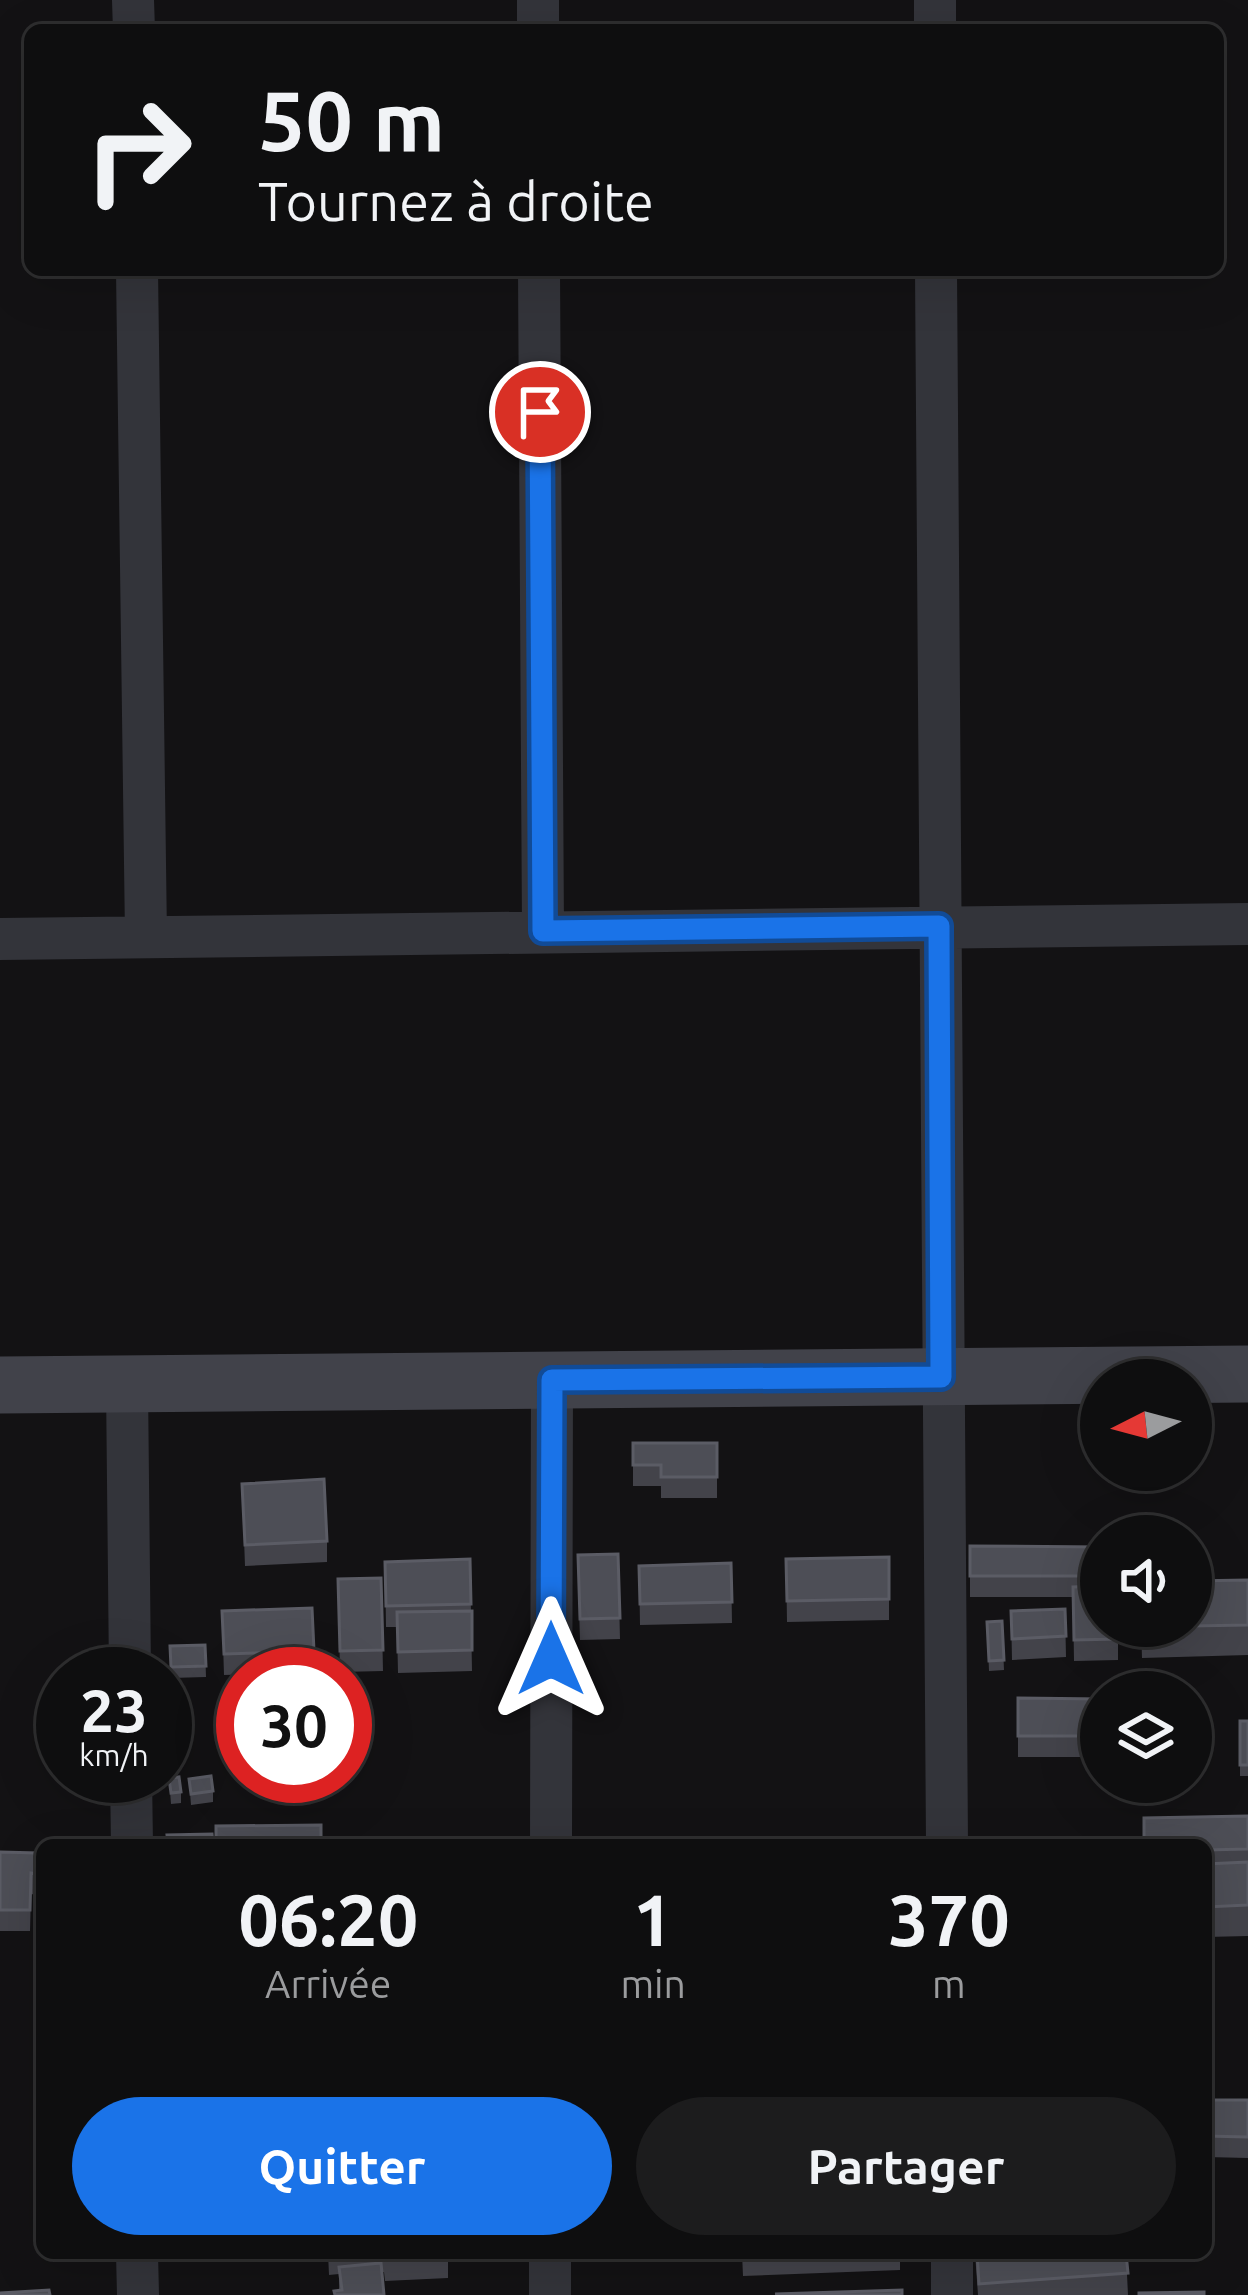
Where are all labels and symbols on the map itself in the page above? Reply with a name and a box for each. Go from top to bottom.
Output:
pin [489,361,591,463]
north arrow [1080,1359,1212,1491]
position arrow [488,1596,614,1722]
speed limit sign: 30 [216,1647,372,1803]

